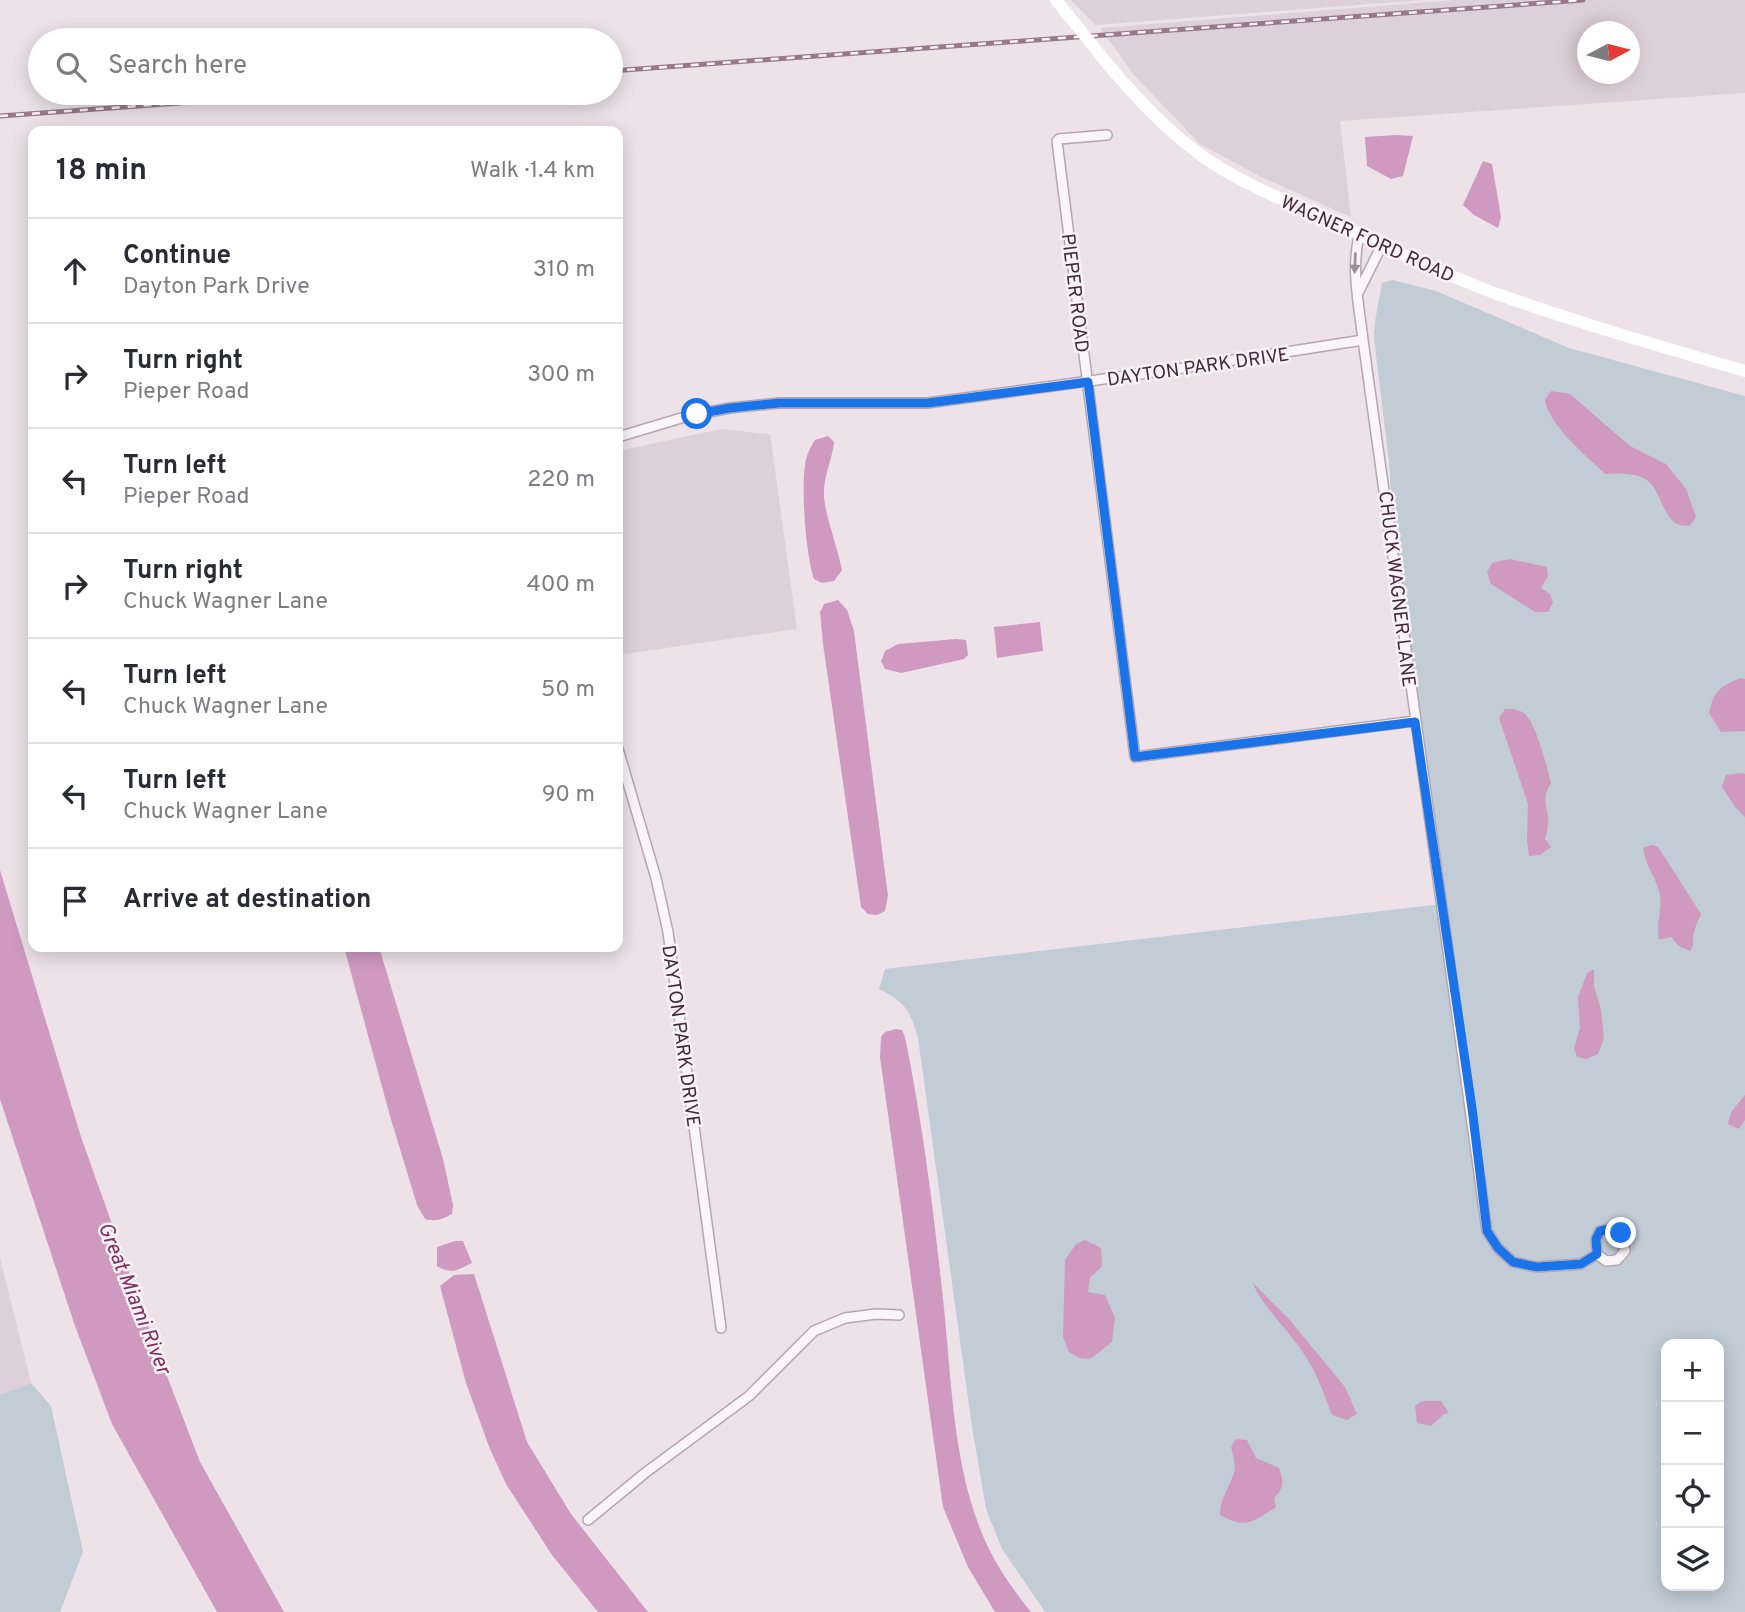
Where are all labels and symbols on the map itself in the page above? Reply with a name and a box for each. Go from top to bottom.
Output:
north arrow [1577,21,1640,84]
street label: WAGNER FORD ROAD [1277,191,1458,289]
street label: PIEPER ROAD [1055,232,1093,354]
one-way arrow [1350,252,1361,274]
street label: DAYTON PARK DRIVE [1106,343,1291,393]
route start [681,398,712,429]
street label: CHUCK WAGNER LANE [1372,490,1420,689]
street label: DAYTON PARK DRIVE [655,944,705,1129]
route end [1605,1217,1636,1248]
water label: Great Miami River [91,1219,177,1380]

